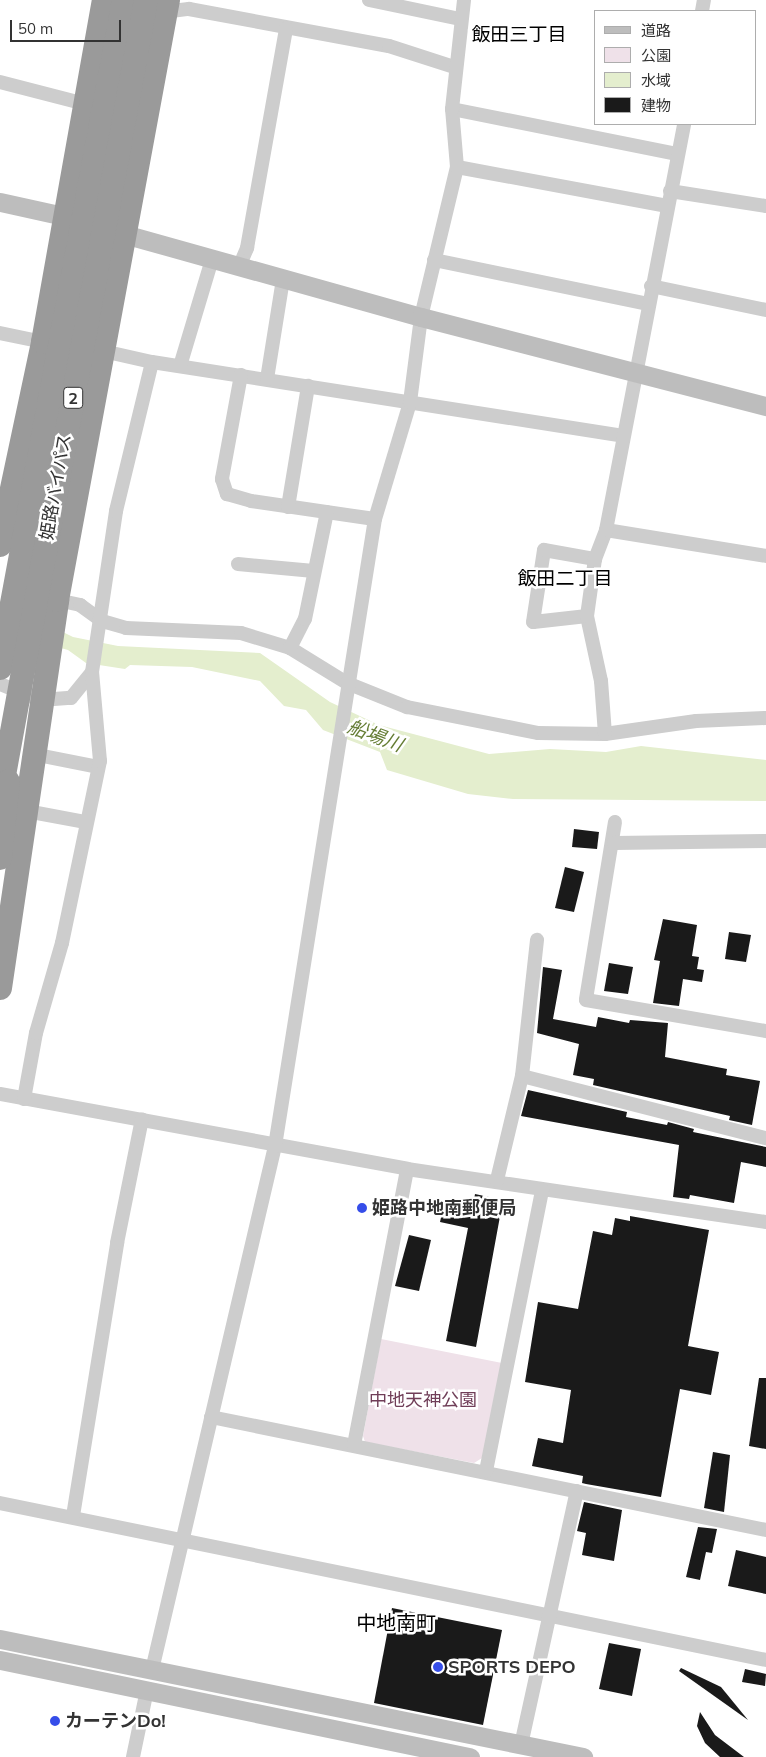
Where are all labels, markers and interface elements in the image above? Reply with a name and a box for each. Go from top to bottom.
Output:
scale bar [12,10,124,42]
legend [594,10,756,125]
text: 50 m [18,19,53,38]
text: 道路 [641,21,671,40]
district label: 飯田三丁目 [472,24,566,46]
text: 公園 [641,46,671,65]
text: 水域 [641,71,671,90]
text: 建物 [641,96,671,115]
road number: 2 [63,384,83,412]
street label: 姫路バイパス [36,432,76,542]
district label: 飯田二丁目 [518,568,612,590]
water label: 船場川 [344,715,406,757]
place label: 姫路中地南郵便局 [372,1197,516,1219]
marker: 姫路中地南郵便局 [356,1202,368,1214]
park label: 中地天神公園 [369,1389,477,1411]
district label: 中地南町 [356,1610,436,1634]
place label: SPORTS DEPO [448,1656,576,1678]
marker: SPORTS DEPO [432,1661,444,1673]
place label: カーテンDo! [65,1710,166,1732]
marker: カーテンDo! [49,1715,61,1727]

